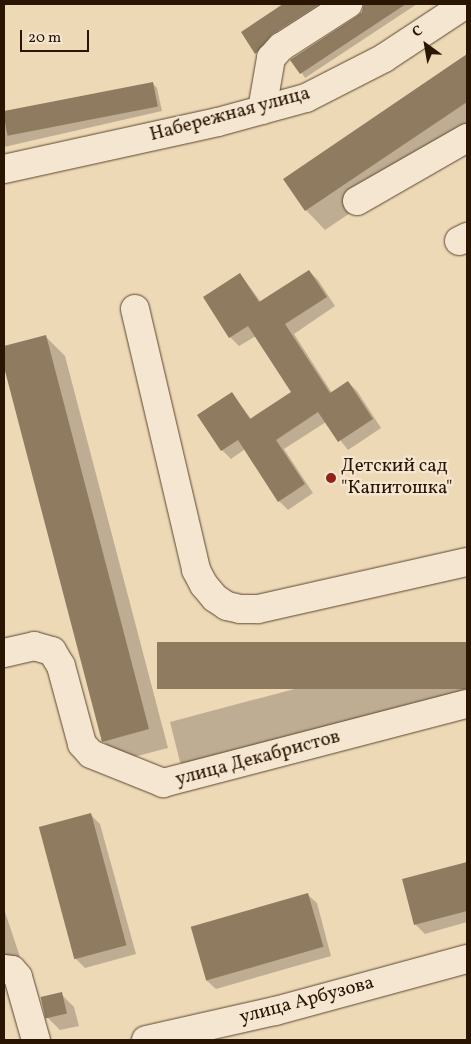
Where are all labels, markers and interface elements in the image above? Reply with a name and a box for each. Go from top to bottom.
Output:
scale bar [22,20,91,52]
north arrow [401,20,451,70]
text: С [409,21,427,42]
text: 20 m [28,28,61,49]
street label: Набережная улица [147,83,313,147]
place label: Детский сад "Капитошка" [341,456,453,500]
marker: Детский сад "Капитошка" [325,472,337,484]
street label: улица Декабристов [173,726,343,792]
street label: улица Арбузова [237,972,377,1030]

